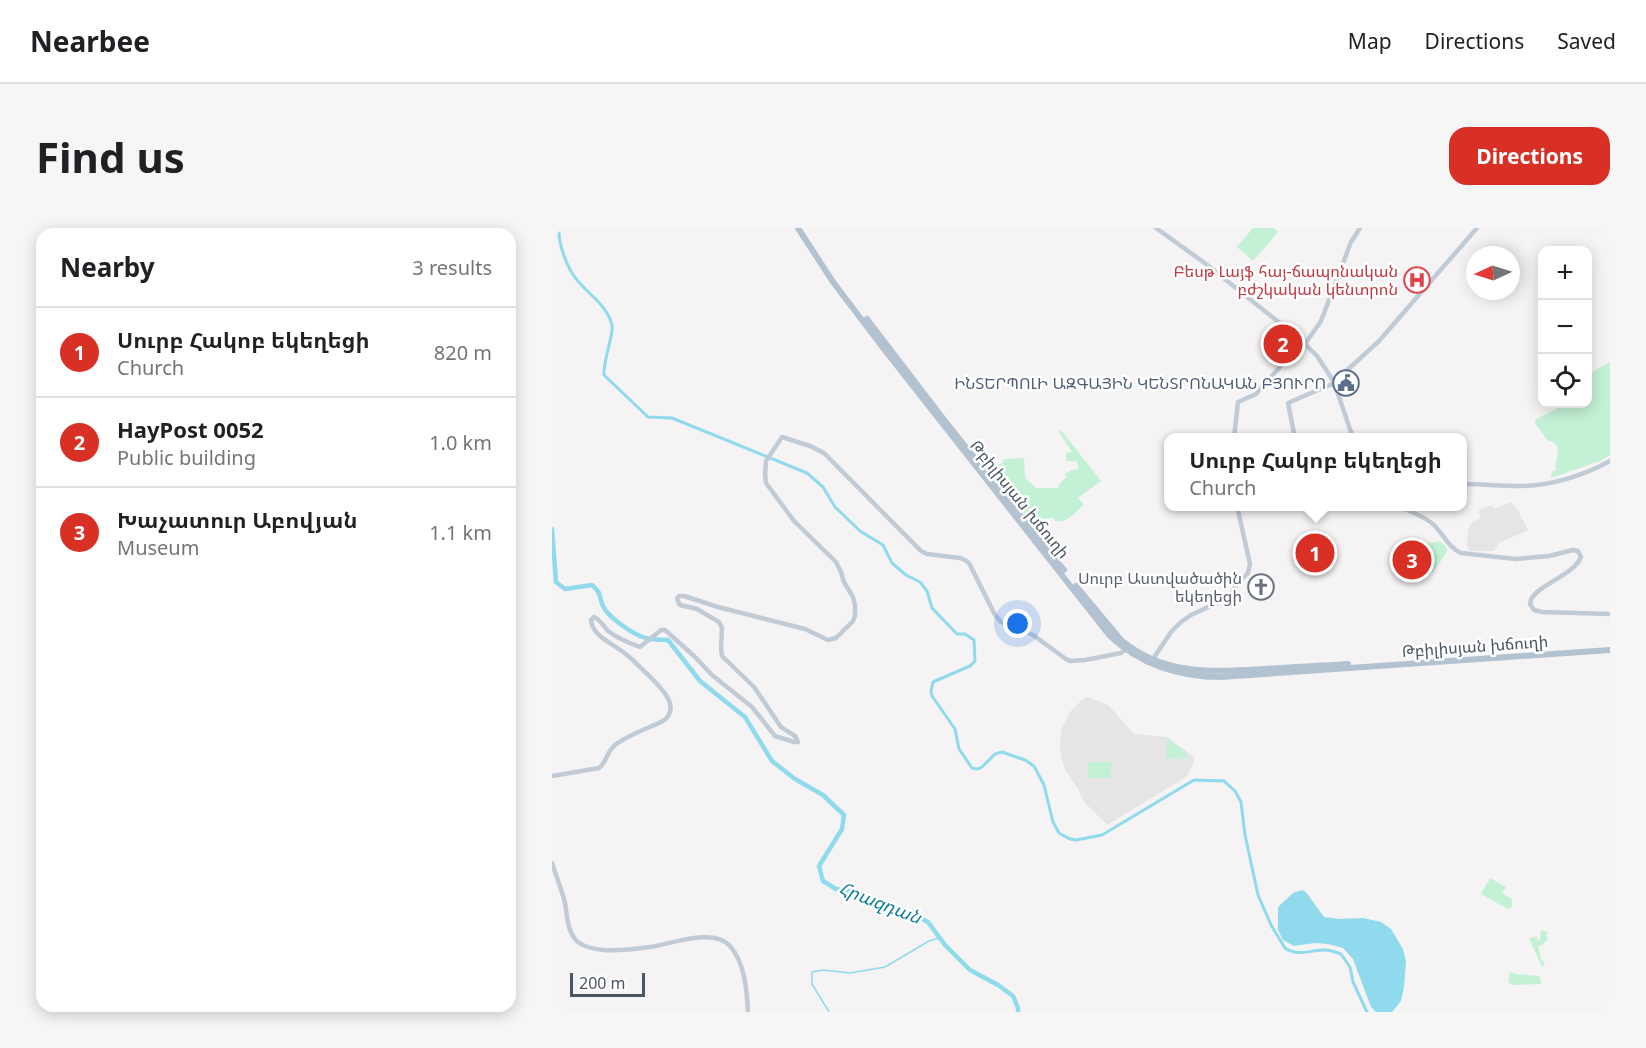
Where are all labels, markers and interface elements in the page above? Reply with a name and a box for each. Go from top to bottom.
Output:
text: Nearbee [30,22,150,60]
text: Map [1348,27,1392,55]
text: Directions [1425,27,1524,55]
text: Saved [1557,27,1616,55]
button: Directions [1449,127,1610,185]
text: Find us [36,128,185,185]
north arrow [1466,246,1520,300]
map controls [1538,246,1592,408]
button: + [1538,246,1592,300]
text: Nearby [60,249,155,285]
text: 3 results [412,254,492,281]
place label: Բեսթ Լայֆ հայ-ճապոնական բժշկական կենտրոն [1173,260,1398,300]
hospital icon: Բեսթ Լայֆ հայ-ճապոնական բժշկական կենտրոն [1402,265,1432,295]
button: − [1538,300,1592,354]
pin: 2 [1264,322,1302,366]
text: Սուրբ Հակոբ եկեղեցի [117,324,370,354]
text: 1 [74,339,85,366]
text: 820 m [434,339,492,366]
text: Church [117,354,184,381]
button: locate [1538,354,1592,408]
public building icon: ԻՆՏԵՐՊՈԼԻ ԱԶԳԱՅԻՆ ԿԵՆՏՐՈՆԱԿԱՆ ԲՅՈՒՐՈ [1331,368,1361,398]
place label: ԻՆՏԵՐՊՈԼԻ ԱԶԳԱՅԻՆ ԿԵՆՏՐՈՆԱԿԱՆ ԲՅՈՒՐՈ [954,372,1326,394]
text: HayPost 0052 [117,414,264,444]
text: 2 [74,429,85,456]
text: 1.0 km [429,429,492,456]
popup [1164,433,1467,511]
street label: Թբիլիսյան խճուղի [965,435,1075,563]
text: Public building [117,444,256,471]
text: Սուրբ Հակոբ եկեղեցի [1189,444,1442,474]
text: Church [1189,474,1256,501]
text: Խաչատուր Աբովյան [117,504,357,534]
text: 3 [74,519,85,546]
text: 1.1 km [429,519,492,546]
pin: 1 [1296,530,1335,576]
text: Museum [117,534,199,561]
pin: 3 [1392,538,1432,582]
place label: Սուրբ Աստվածածին եկեղեցի [1078,567,1242,607]
church icon: Սուրբ Աստվածածին եկեղեցի [1246,572,1276,602]
your location [1003,609,1032,638]
street label: Թբիլիսյան խճուղի [1401,630,1549,662]
water label: Հրազդան [836,875,926,929]
scale bar [570,970,645,998]
text: 200 m [579,972,626,994]

